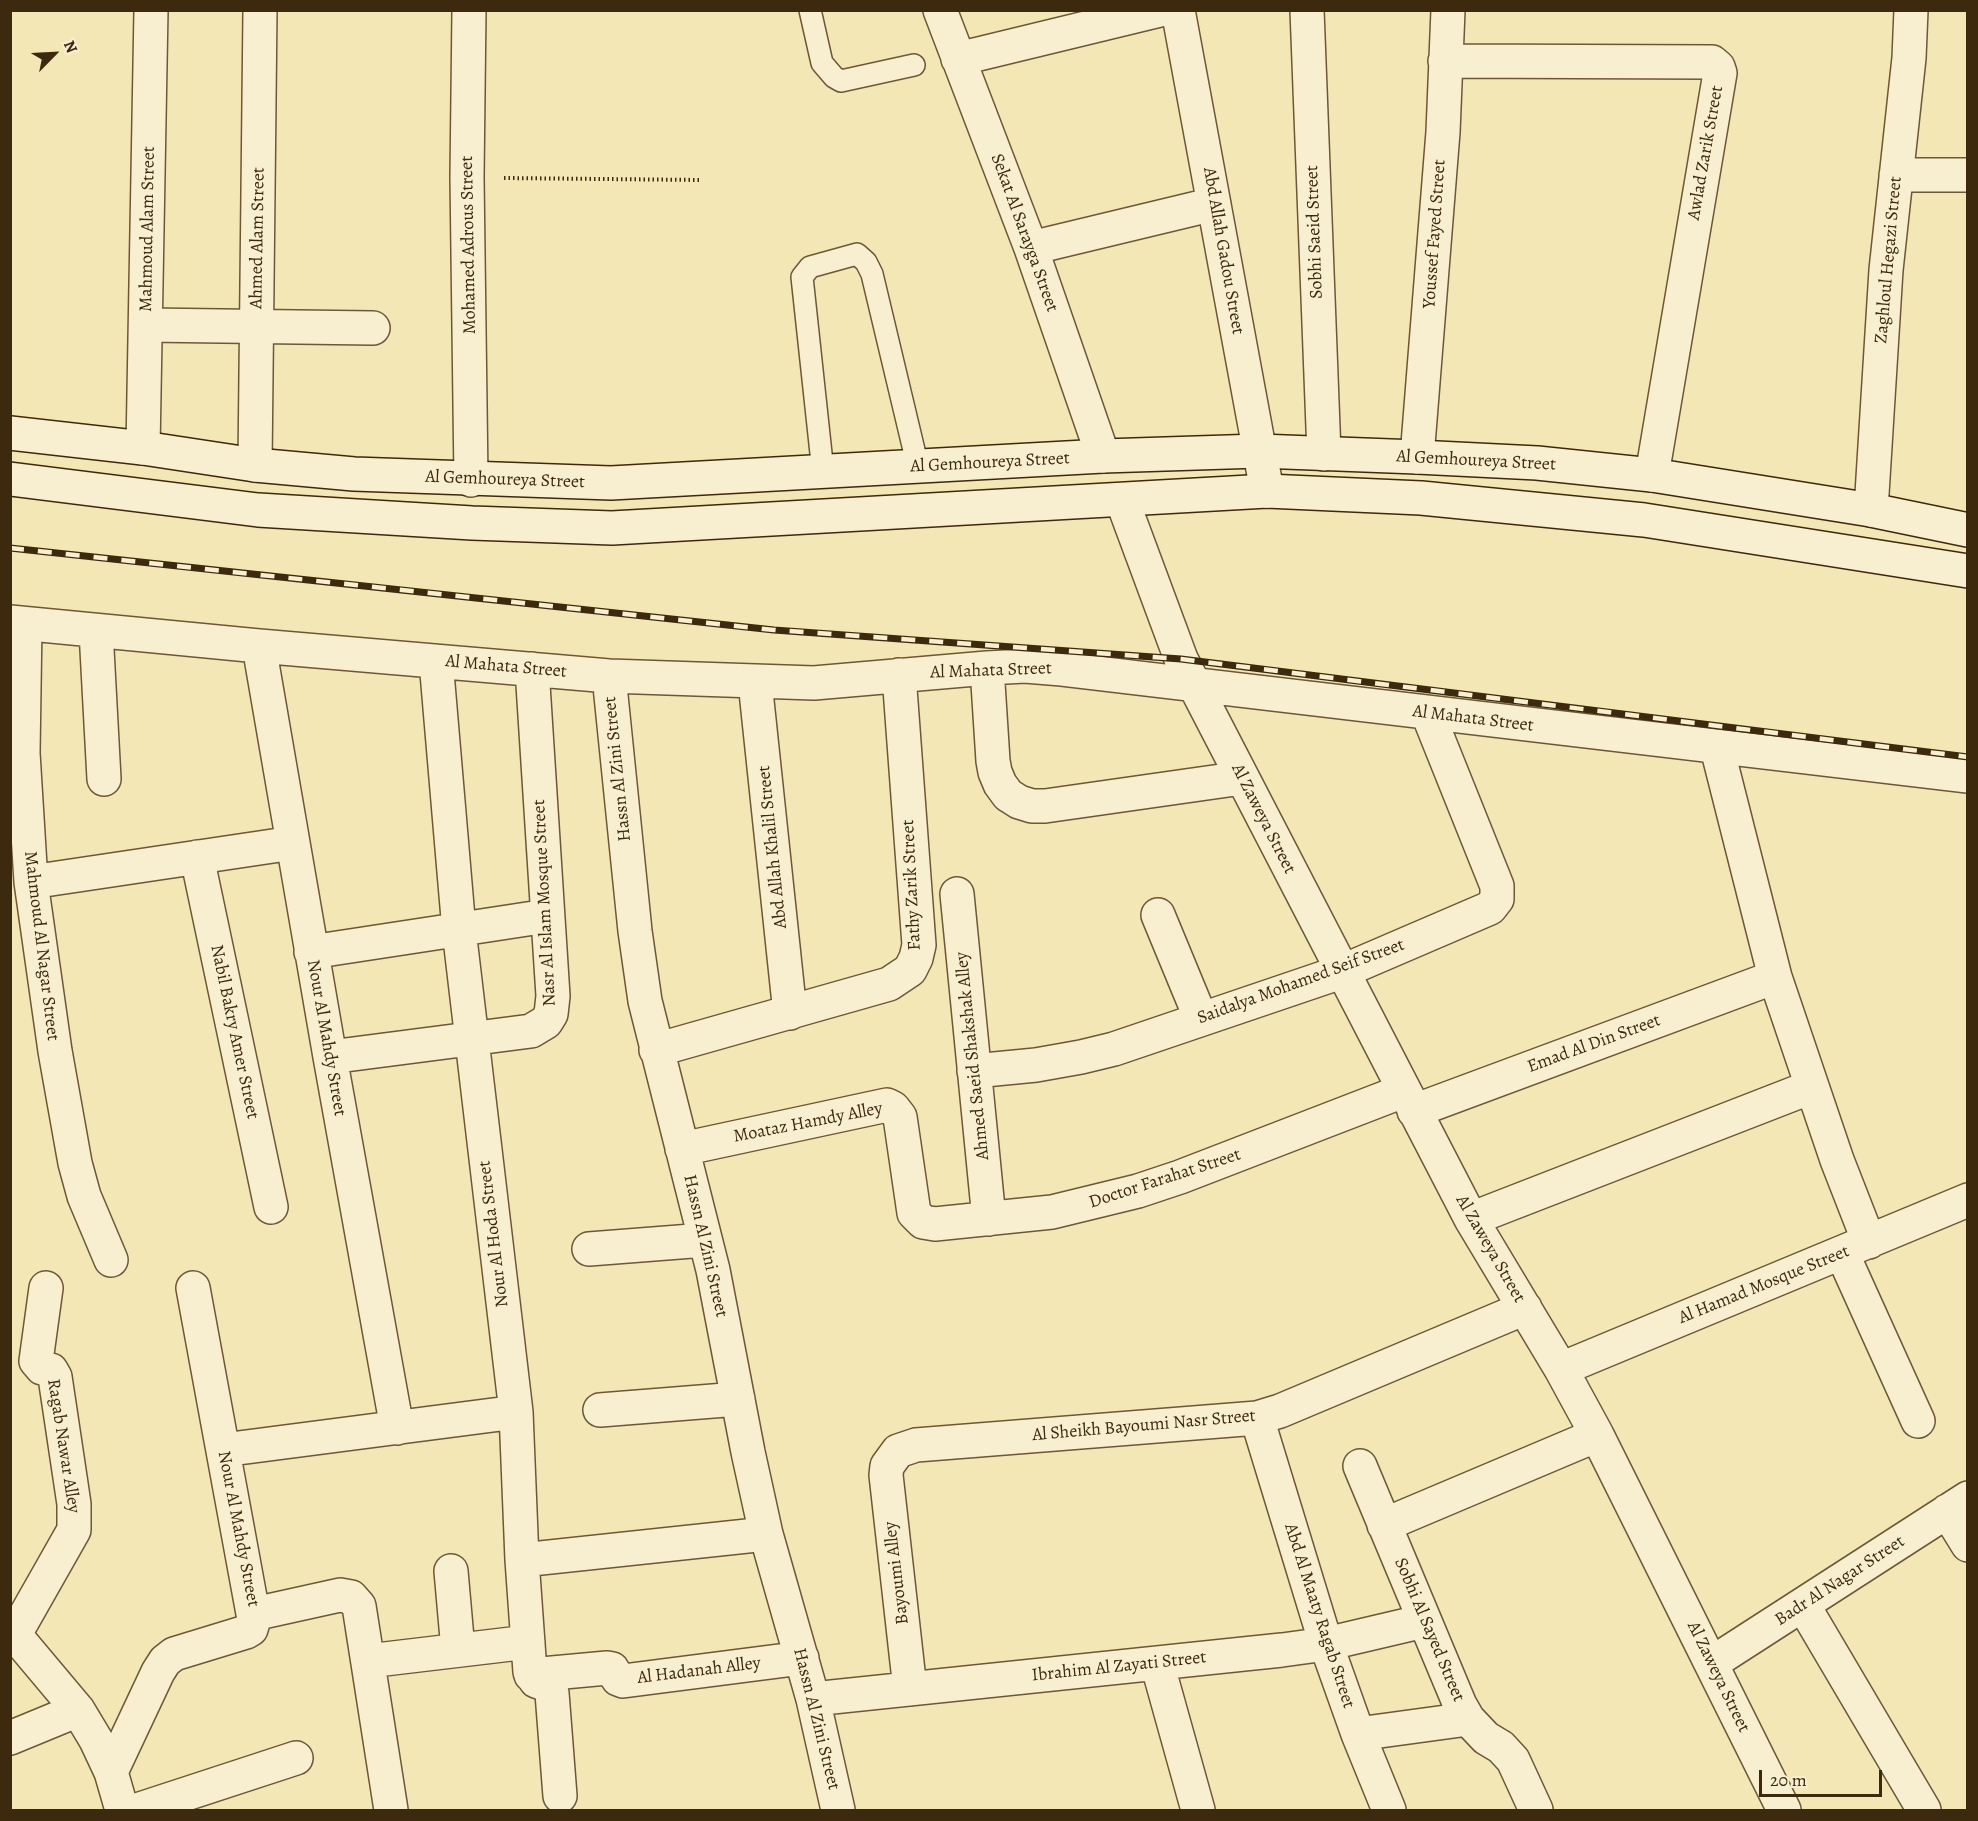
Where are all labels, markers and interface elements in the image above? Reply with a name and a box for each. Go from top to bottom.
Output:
north arrow [24,24,84,84]
text: N [58,37,83,56]
street label: Awlad Zarik Street [1684,84,1728,222]
street label: Mahmoud Alam Street [136,146,160,312]
street label: Sekat Al Sarayga Street [985,151,1063,315]
street label: Mohamed Adrous Street [457,156,481,334]
street label: Youssef Fayed Street [1419,159,1451,309]
street label: Sobhi Saeid Street [1302,165,1328,299]
street label: Abd Allah Gadou Street [1198,166,1248,336]
street label: Ahmed Alam Street [246,167,270,309]
street label: Zaghloul Hegazi Street [1871,176,1907,344]
street label: Al Gemhoureya Street [1396,446,1556,476]
street label: Al Gemhoureya Street [910,448,1070,478]
street label: Al Gemhoureya Street [425,466,585,494]
street label: Al Mahata Street [444,651,568,683]
street label: Al Mahata Street [930,658,1052,684]
street label: Hassn Al Zini Street [600,695,636,843]
street label: Al Mahata Street [1411,701,1535,737]
street label: Al Zaweya Street [1226,760,1300,878]
street label: Abd Allah Khalil Street [754,764,792,930]
street label: Nasr Al Islam Mosque Street [529,799,561,1007]
street label: Fathy Zarik Street [898,819,926,951]
street label: Mahmoud Al Nagar Street [19,850,63,1042]
street label: Saidalya Mohamed Seif Street [1194,934,1408,1030]
street label: Nabil Bakry Amer Street [205,943,263,1121]
street label: Ahmed Saeid Shakshak Alley [951,951,995,1161]
street label: Nour Al Mahdy Street [302,958,350,1118]
street label: Emad Al Din Street [1524,1010,1664,1078]
street label: Moataz Hamdy Alley [732,1098,884,1148]
street label: Doctor Farahat Street [1086,1144,1244,1214]
street label: Nour Al Hoda Street [474,1159,514,1309]
street label: Hassn Al Zini Street [678,1173,732,1319]
street label: Al Zaweya Street [1450,1191,1530,1307]
street label: Al Hamad Mosque Street [1675,1241,1853,1329]
street label: Ragab Nawar Alley [42,1377,84,1515]
street label: Al Sheikh Bayoumi Nasr Street [1031,1405,1257,1447]
street label: Nour Al Mahdy Street [212,1449,264,1609]
street label: Bayoumi Alley [880,1520,914,1626]
street label: Abd Al Maaty Ragab Street [1279,1521,1359,1711]
street label: Badr Al Nagar Street [1771,1531,1909,1631]
street label: Sobhi Al Sayed Street [1389,1555,1469,1705]
street label: Al Zaweya Street [1682,1618,1754,1736]
street label: Hassn Al Zini Street [788,1646,844,1792]
street label: Ibrahim Al Zayati Street [1031,1647,1207,1687]
street label: Al Hadanah Alley [636,1653,762,1689]
scale bar [1762,1758,1885,1796]
text: 20 m [1770,1768,1807,1792]

